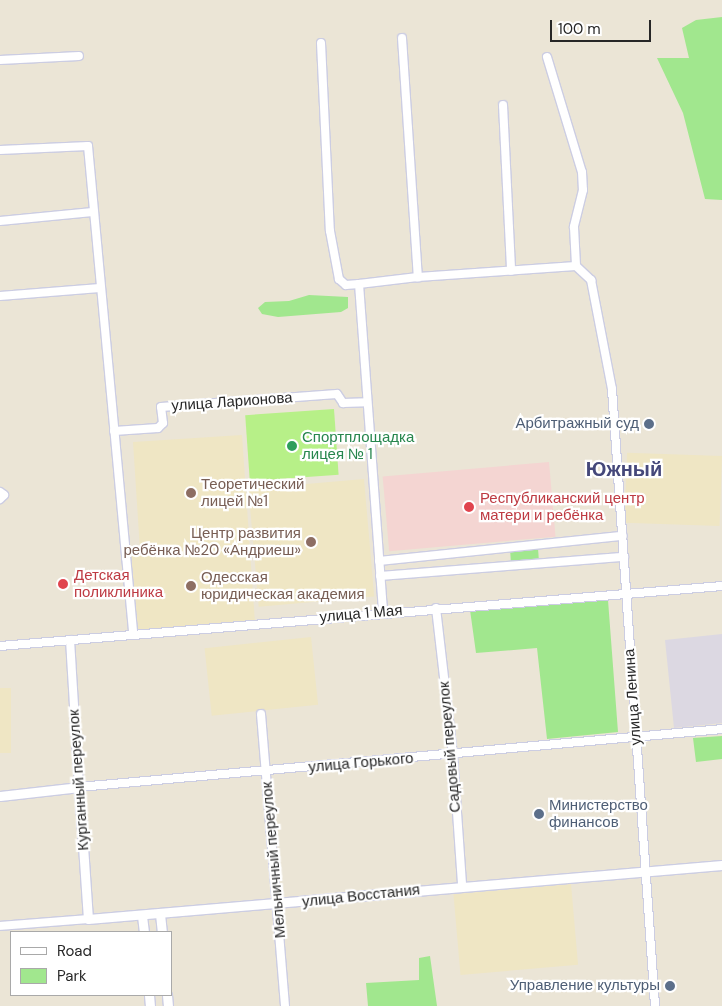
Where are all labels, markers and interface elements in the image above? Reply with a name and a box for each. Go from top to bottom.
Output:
scale bar [552,10,653,42]
text: 100 m [558,19,601,39]
street label: улица Ларионова [171,389,293,415]
place label: Арбитражный суд [515,415,639,433]
marker: Арбитражный суд [643,418,655,430]
place label: Спортплощадка лицея № 1 [302,428,414,463]
marker: Спортплощадка лицея № 1 [286,440,298,452]
district label: Южный [586,457,662,481]
place label: Теоретический лицей №1 [201,475,304,510]
marker: Теоретический лицей №1 [185,487,197,499]
place label: Республиканский центр матери и ребёнка [480,489,645,524]
marker: Республиканский центр матери и ребёнка [462,500,476,514]
place label: Центр развития ребёнка №20 «Андриеш» [124,524,301,559]
marker: Центр развития ребёнка №20 «Андриеш» [305,536,317,548]
place label: Детская поликлиника [74,566,163,601]
place label: Одесская юридическая академия [201,568,365,603]
marker: Детская поликлиника [56,577,70,591]
marker: Одесская юридическая академия [185,580,197,592]
street label: улица 1 Мая [319,601,403,627]
street label: улица Ленина [621,648,645,746]
street label: Садовый переулок [435,681,465,813]
street label: Курганный переулок [65,709,93,851]
street label: улица Горького [308,749,414,777]
street label: Мельничный переулок [258,781,290,939]
place label: Министерство финансов [549,796,648,831]
marker: Министерство финансов [533,808,545,820]
street label: улица Восстания [301,881,421,911]
legend [10,931,172,996]
text: Road [57,941,92,961]
text: Park [57,966,87,986]
place label: Управление культуры [510,977,660,995]
marker: Управление культуры [664,980,676,992]

